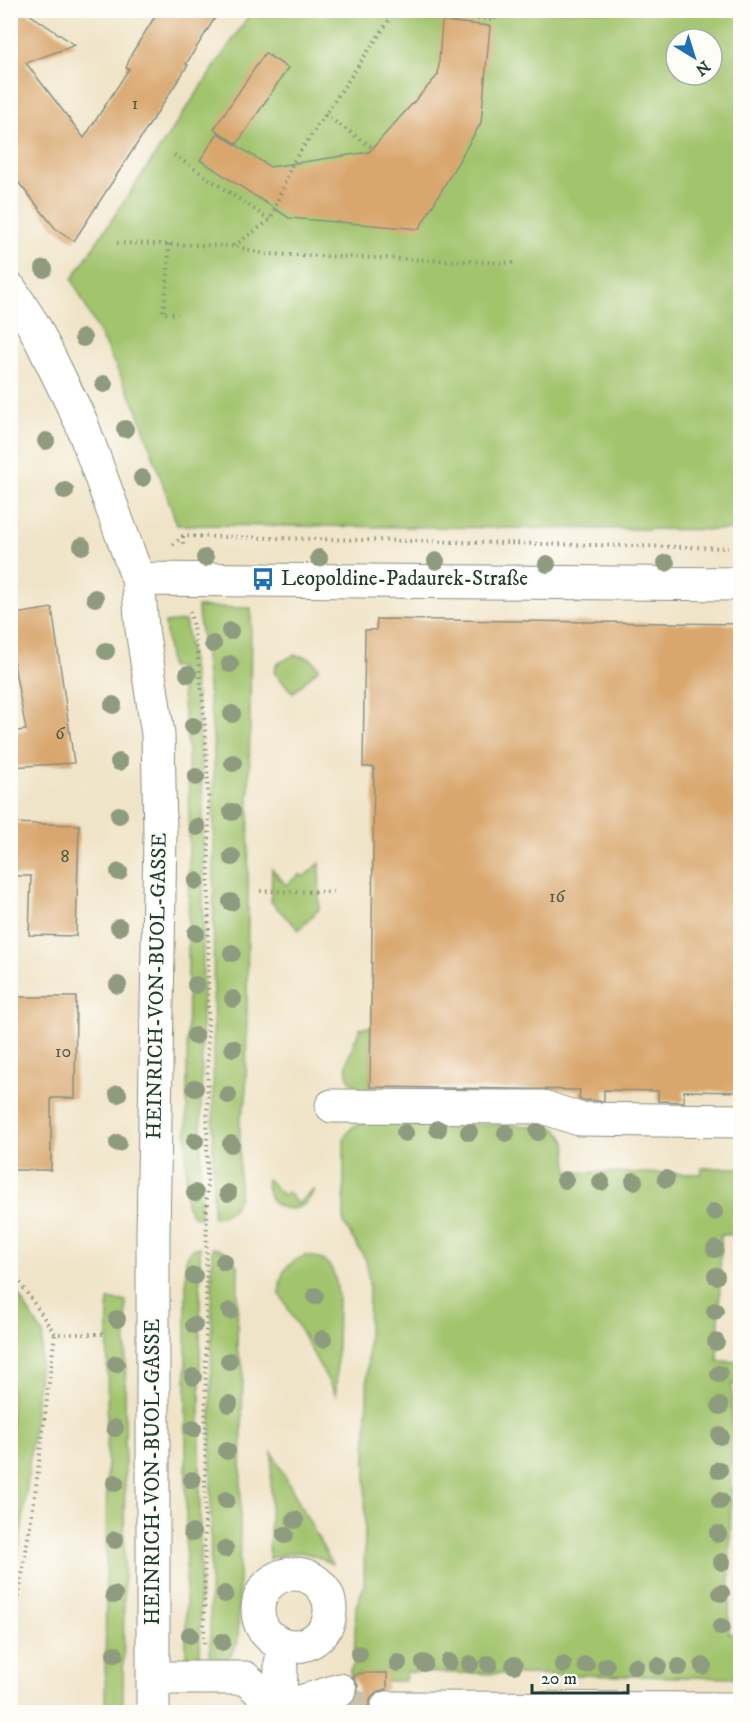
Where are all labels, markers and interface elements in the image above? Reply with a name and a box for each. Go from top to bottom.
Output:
north arrow [664,27,724,87]
text: N [691,56,714,80]
house number: 1 [132,93,138,115]
bus stop icon: Leopoldine-Padaurek-Straße [250,566,276,592]
place label: Leopoldine-Padaurek-Straße [281,566,528,592]
house number: 6 [55,723,65,745]
street label: HEINRICH-VON-BUOL-GASSE [141,832,173,1140]
house number: 8 [60,846,70,868]
house number: 16 [549,886,566,908]
house number: 10 [55,1041,71,1063]
street label: HEINRICH-VON-BUOL-GASSE [140,1319,166,1625]
scale bar [532,1657,628,1695]
text: 20 m [541,1668,577,1690]

